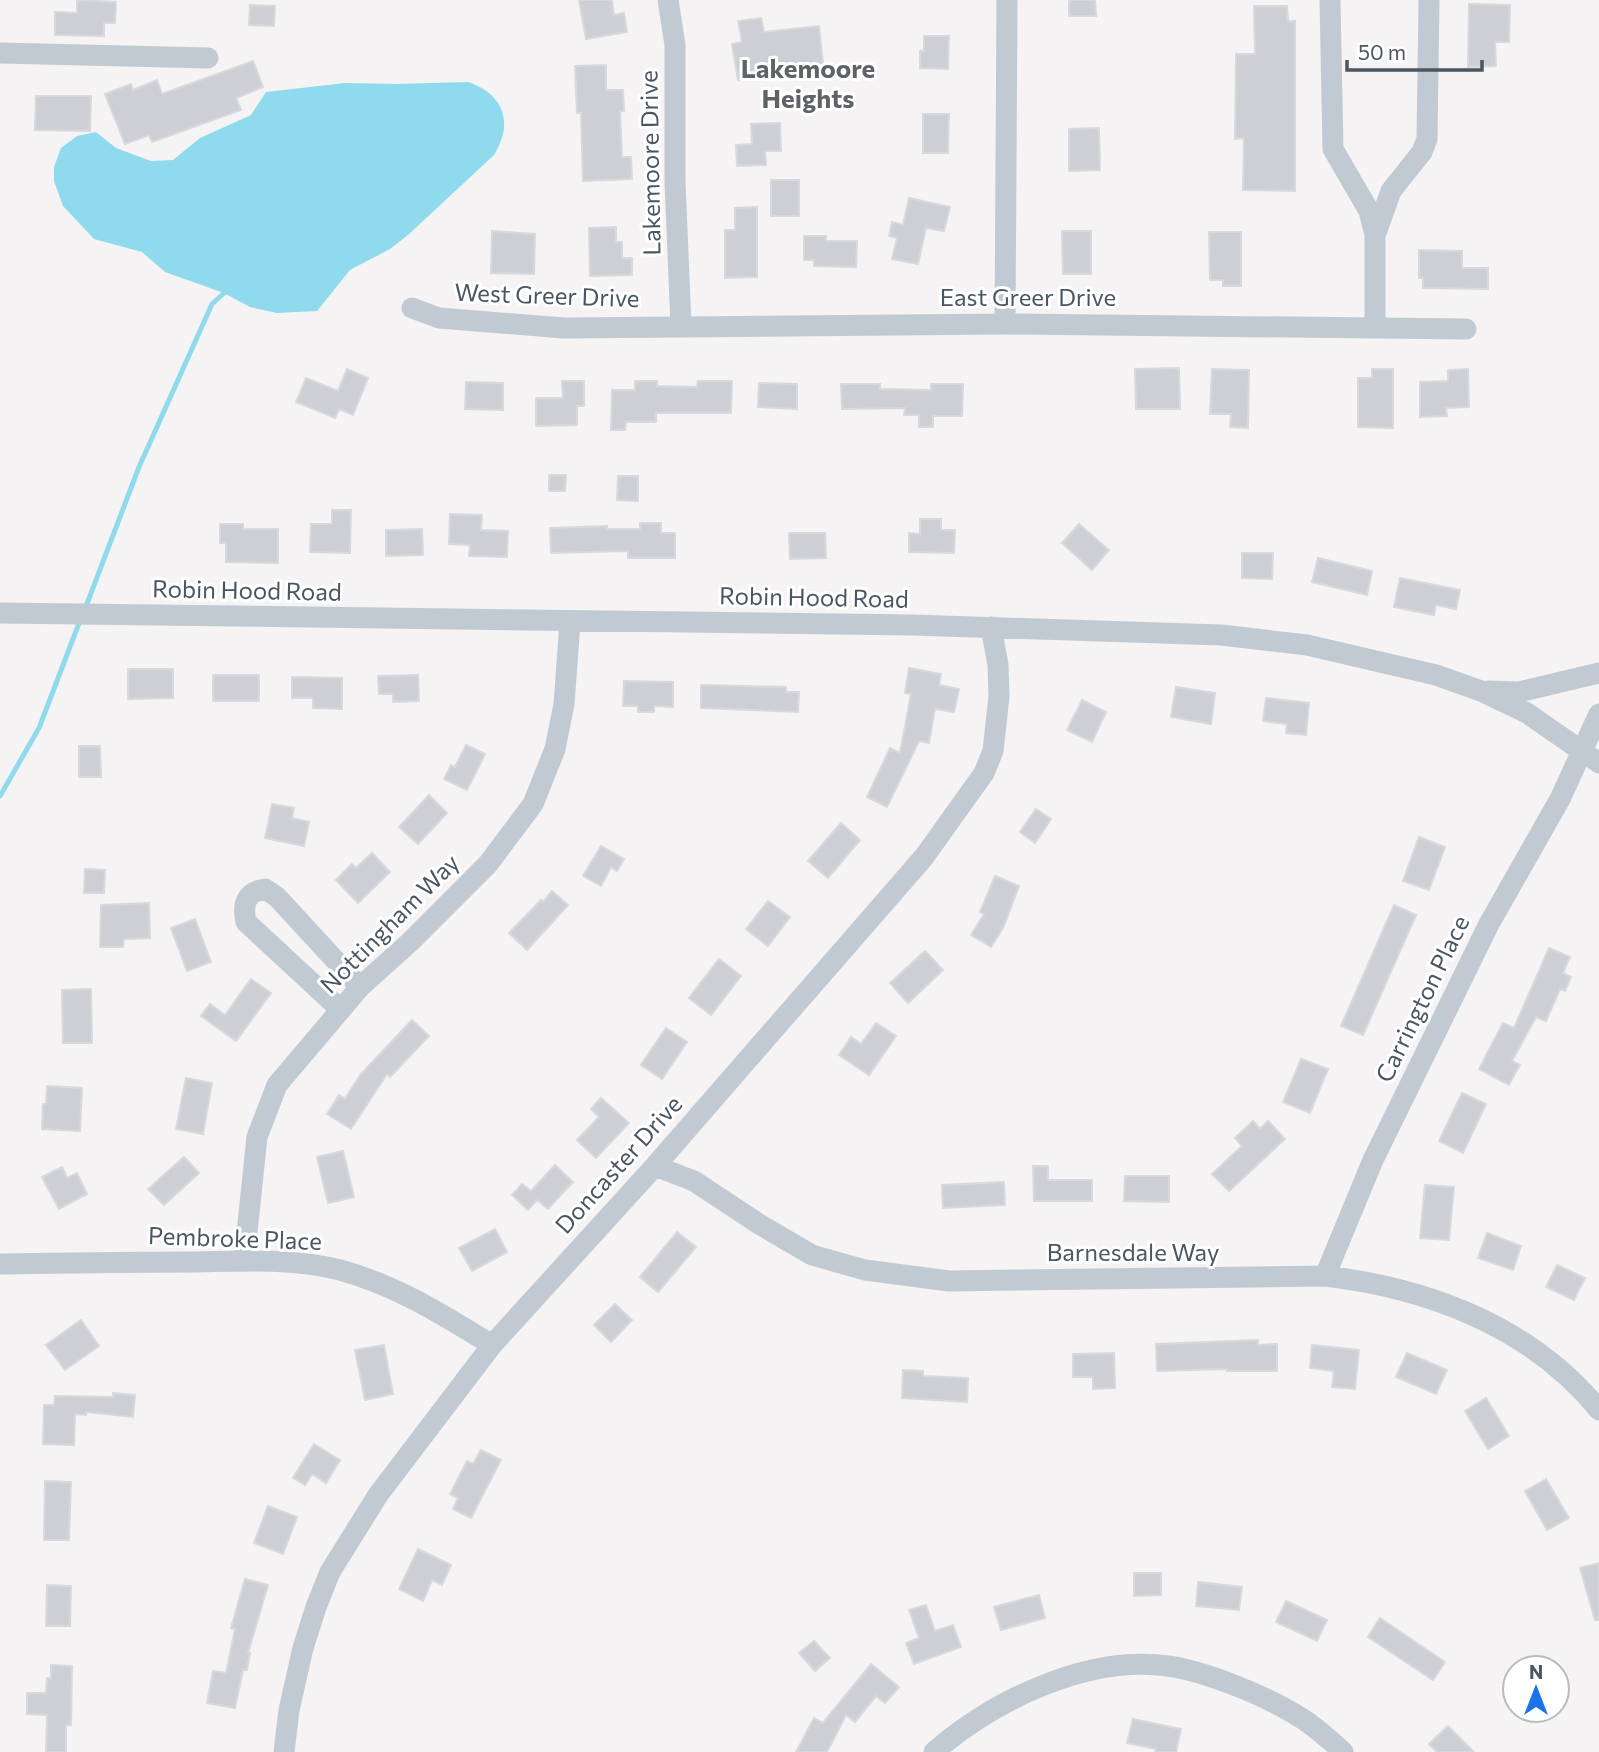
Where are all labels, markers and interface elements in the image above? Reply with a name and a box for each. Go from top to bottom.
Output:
scale bar [1347,28,1482,72]
text: 50 m [1358,39,1406,64]
district label: Lakemoore Heights [741,52,875,113]
street label: Lakemoore Drive [633,70,666,256]
street label: West Greer Drive [454,277,640,312]
street label: East Greer Drive [940,282,1116,311]
street label: Robin Hood Road [152,573,342,606]
street label: Robin Hood Road [719,580,909,613]
street label: Nottingham Way [313,847,464,998]
street label: Carrington Place [1369,910,1475,1086]
street label: Doncaster Drive [548,1089,687,1239]
street label: Pembroke Place [148,1220,322,1255]
street label: Barnesdale Way [1047,1237,1219,1266]
north arrow [1501,1654,1571,1724]
text: N [1529,1660,1543,1683]

